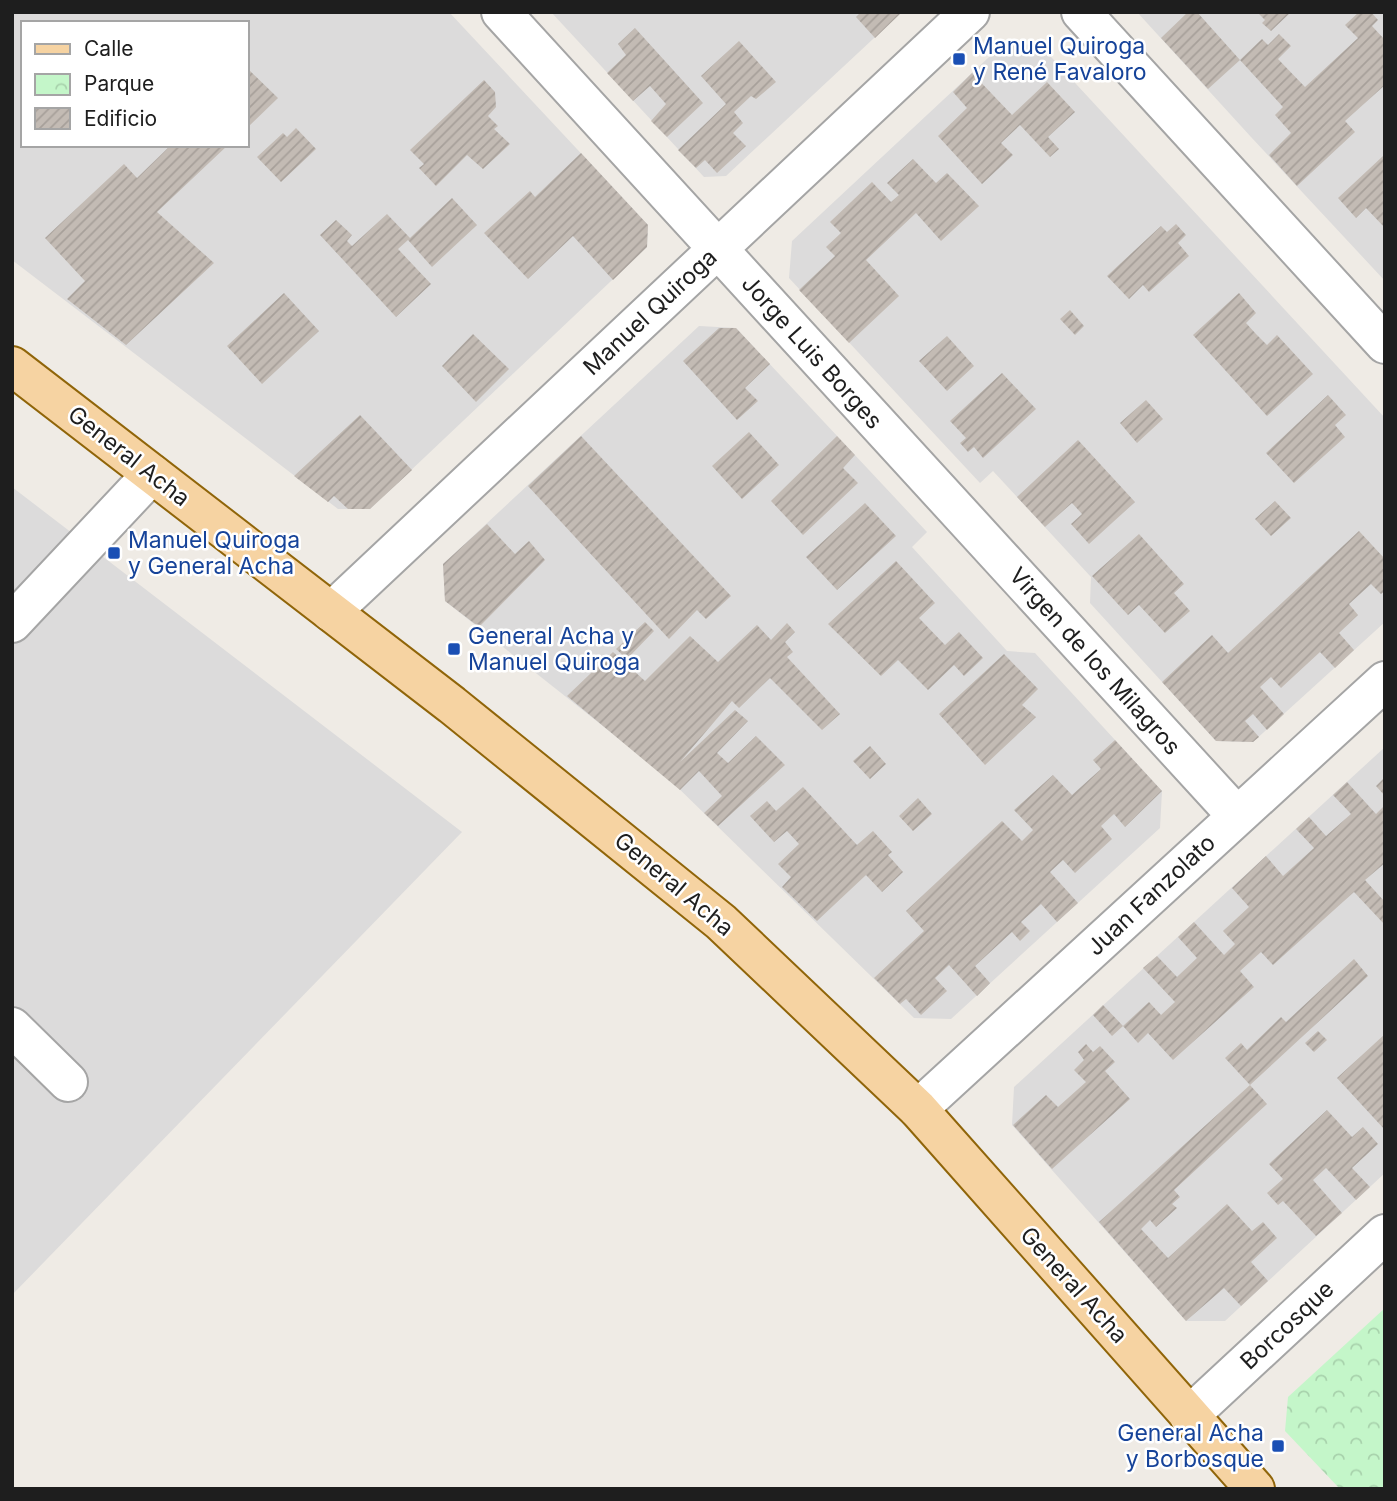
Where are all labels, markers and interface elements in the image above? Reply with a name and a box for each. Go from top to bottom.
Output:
legend [21,21,248,147]
place label: Manuel Quiroga y René Favaloro [973,32,1147,86]
text: Calle [84,36,134,61]
marker: Manuel Quiroga y René Favaloro [951,51,967,67]
text: Parque [84,71,154,96]
text: Edificio [84,106,157,131]
street label: Manuel Quiroga [577,243,723,381]
street label: Jorge Luis Borges [736,270,888,434]
street label: General Acha [63,400,195,512]
place label: Manuel Quiroga y General Acha [128,526,300,580]
marker: Manuel Quiroga y General Acha [106,545,122,561]
street label: Virgen de los Milagros [1004,562,1186,760]
place label: General Acha y Manuel Quiroga [468,622,640,676]
marker: General Acha y Manuel Quiroga [446,641,462,657]
street label: General Acha [609,826,739,942]
street label: Juan Fanzolato [1081,829,1221,961]
street label: General Acha [1015,1221,1133,1349]
street label: Borcosque [1235,1275,1339,1375]
place label: General Acha y Borbosque [1117,1419,1264,1473]
marker: General Acha y Borbosque [1270,1438,1286,1454]

